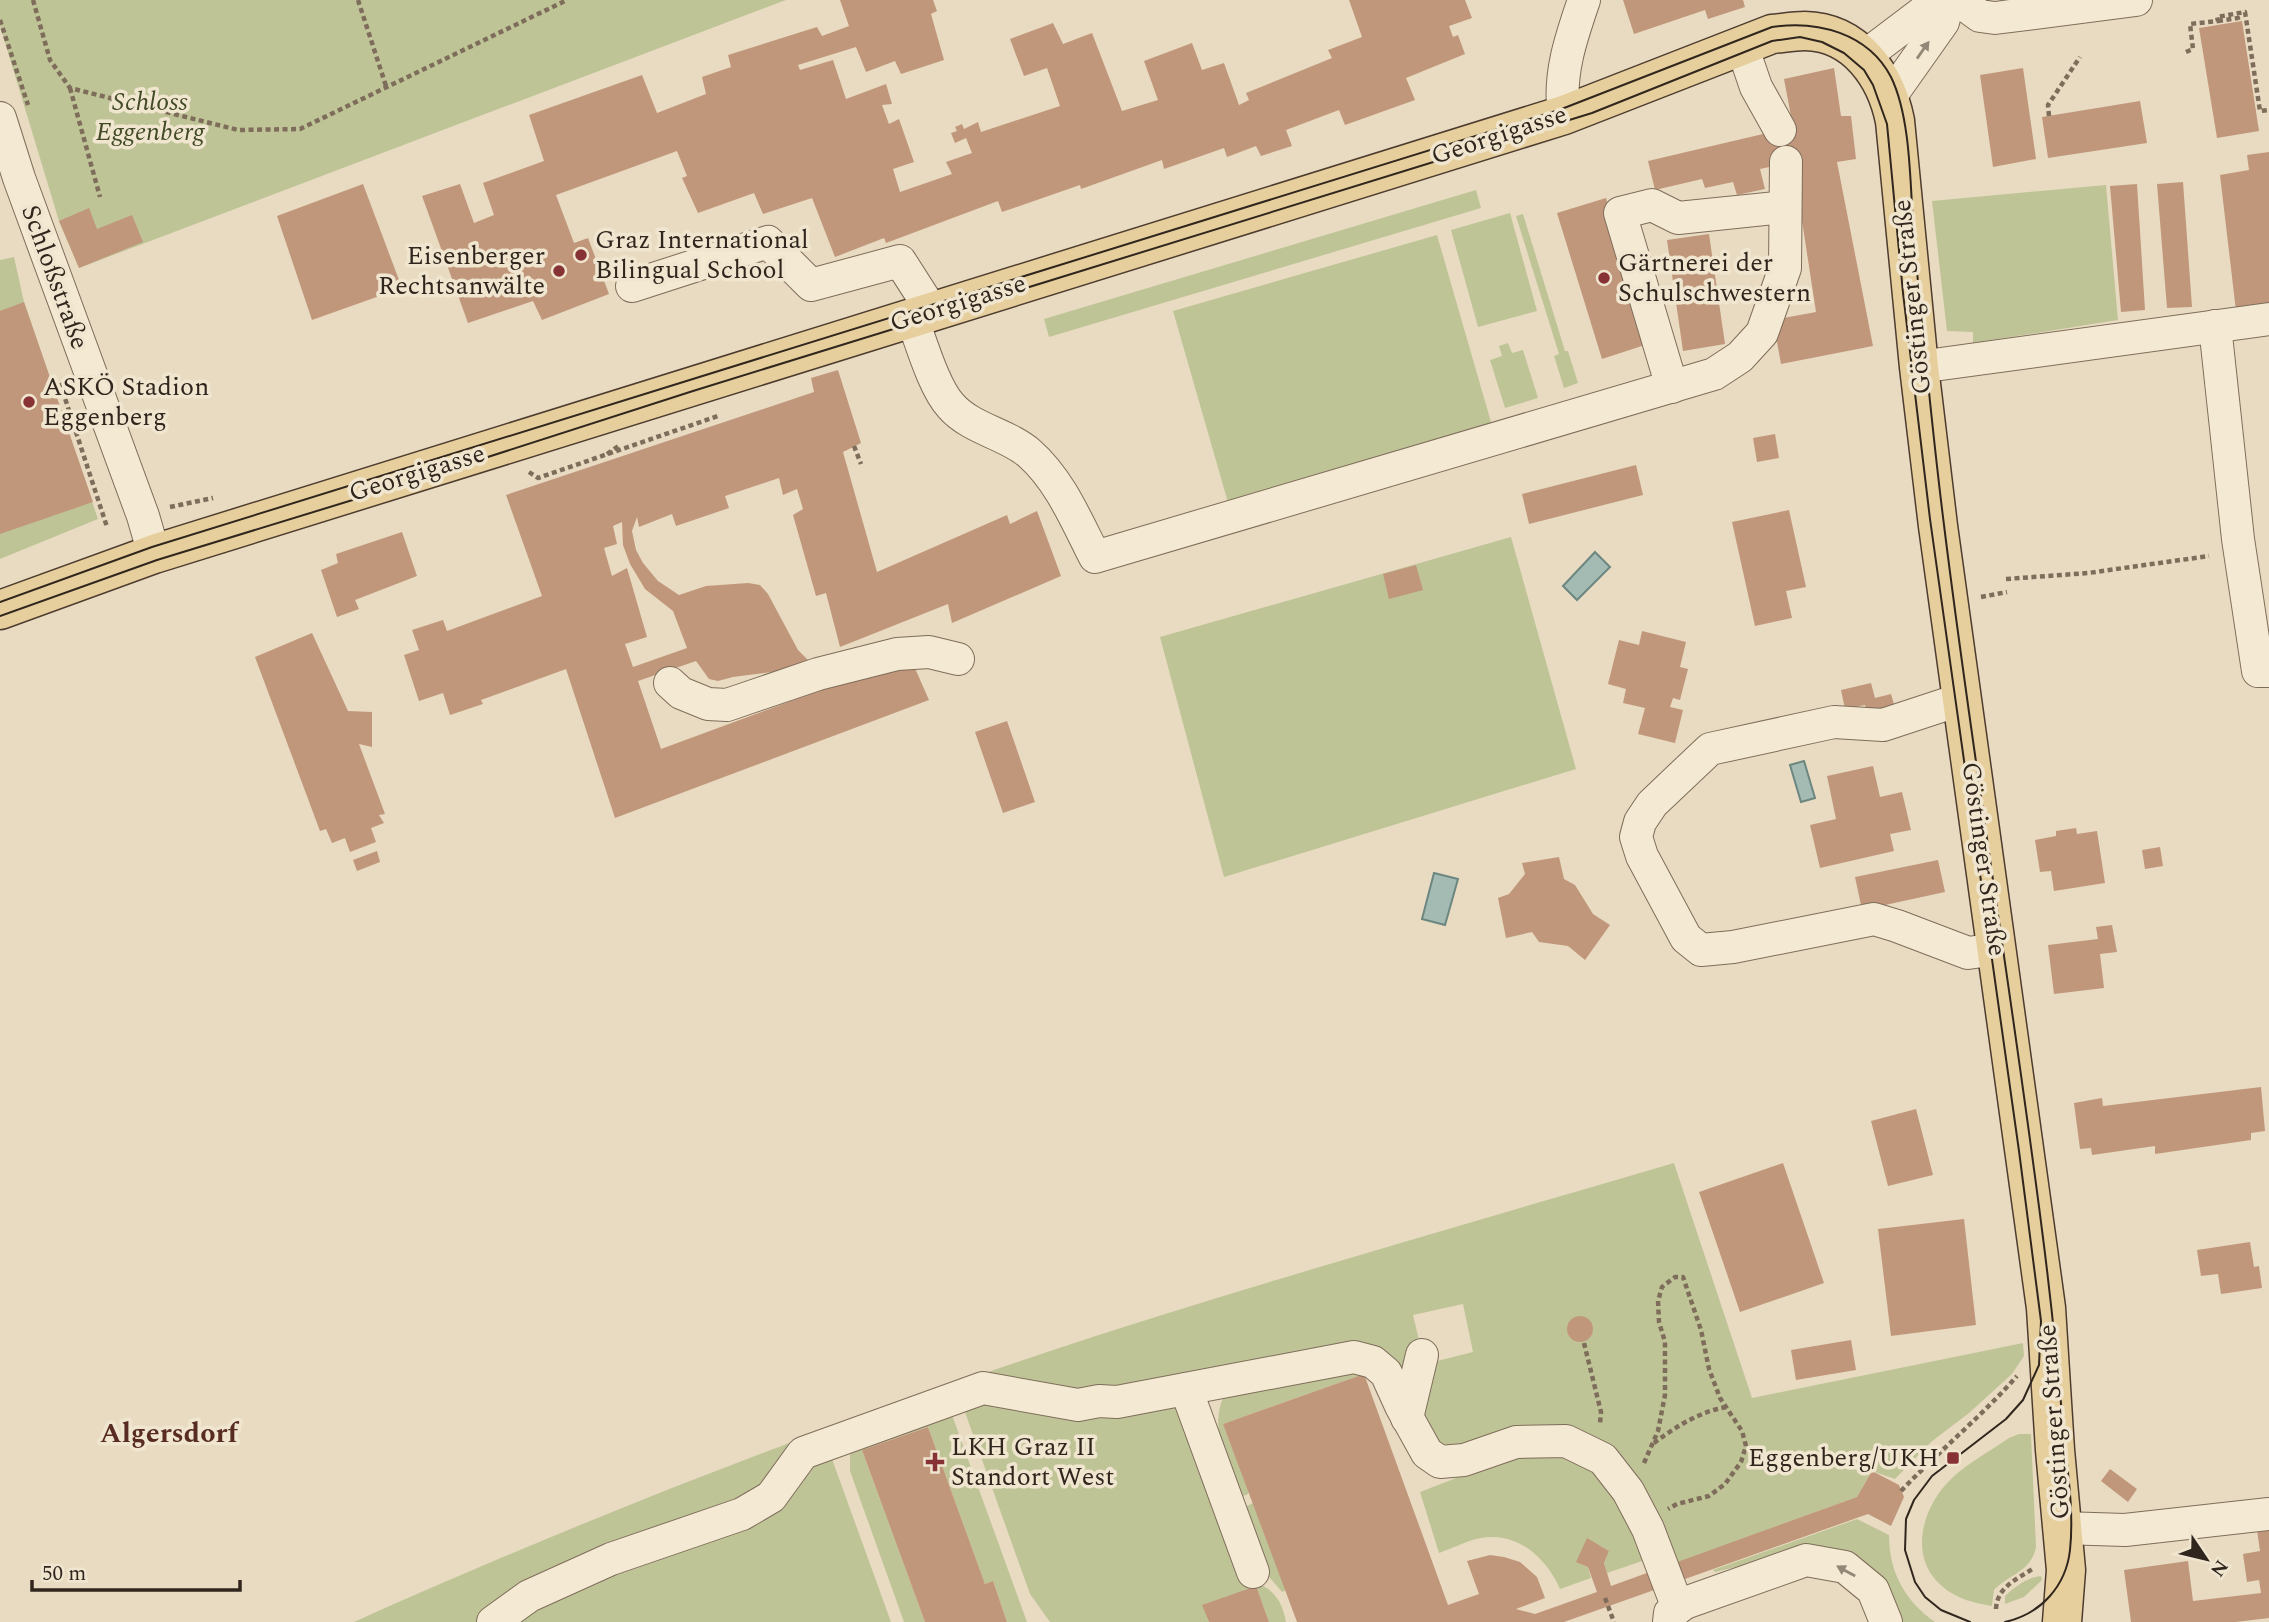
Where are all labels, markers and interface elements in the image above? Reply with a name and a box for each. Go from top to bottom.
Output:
one-way arrow [1916,41,1929,60]
park label: Schloss Eggenberg [96,82,206,152]
street label: Georgigasse [1426,94,1572,176]
street label: Göstinger Straße [1882,198,1942,396]
street label: Schloßstraße [10,199,100,355]
place label: Graz International Bilingual School [595,220,809,290]
place label: Eisenberger Rechtsanwälte [378,236,545,306]
place label: Gärtnerei der Schulschwestern [1618,243,1811,313]
marker: Graz International Bilingual School [573,247,589,263]
marker: Eisenberger Rechtsanwälte [551,263,567,279]
street label: Georgigasse [885,263,1031,343]
marker: Gärtnerei der Schulschwestern [1596,270,1612,286]
place label: ASKÖ Stadion Eggenberg [43,367,209,437]
marker: ASKÖ Stadion Eggenberg [21,394,37,410]
street label: Georgigasse [344,433,490,513]
street label: Göstinger Straße [1951,759,2017,959]
street label: Göstinger Straße [2027,1323,2081,1521]
district label: Algersdorf [100,1412,240,1455]
place label: LKH Graz II Standort West [951,1427,1114,1497]
place label: Eggenberg/UKH [1748,1438,1939,1478]
marker: Eggenberg/UKH [1945,1450,1961,1466]
marker: LKH Graz II Standort West [925,1452,945,1472]
north arrow [2171,1524,2241,1594]
scale bar [32,1548,240,1592]
text: N [2202,1553,2235,1583]
text: 50 m [42,1558,86,1590]
one-way arrow [1836,1565,1856,1577]

